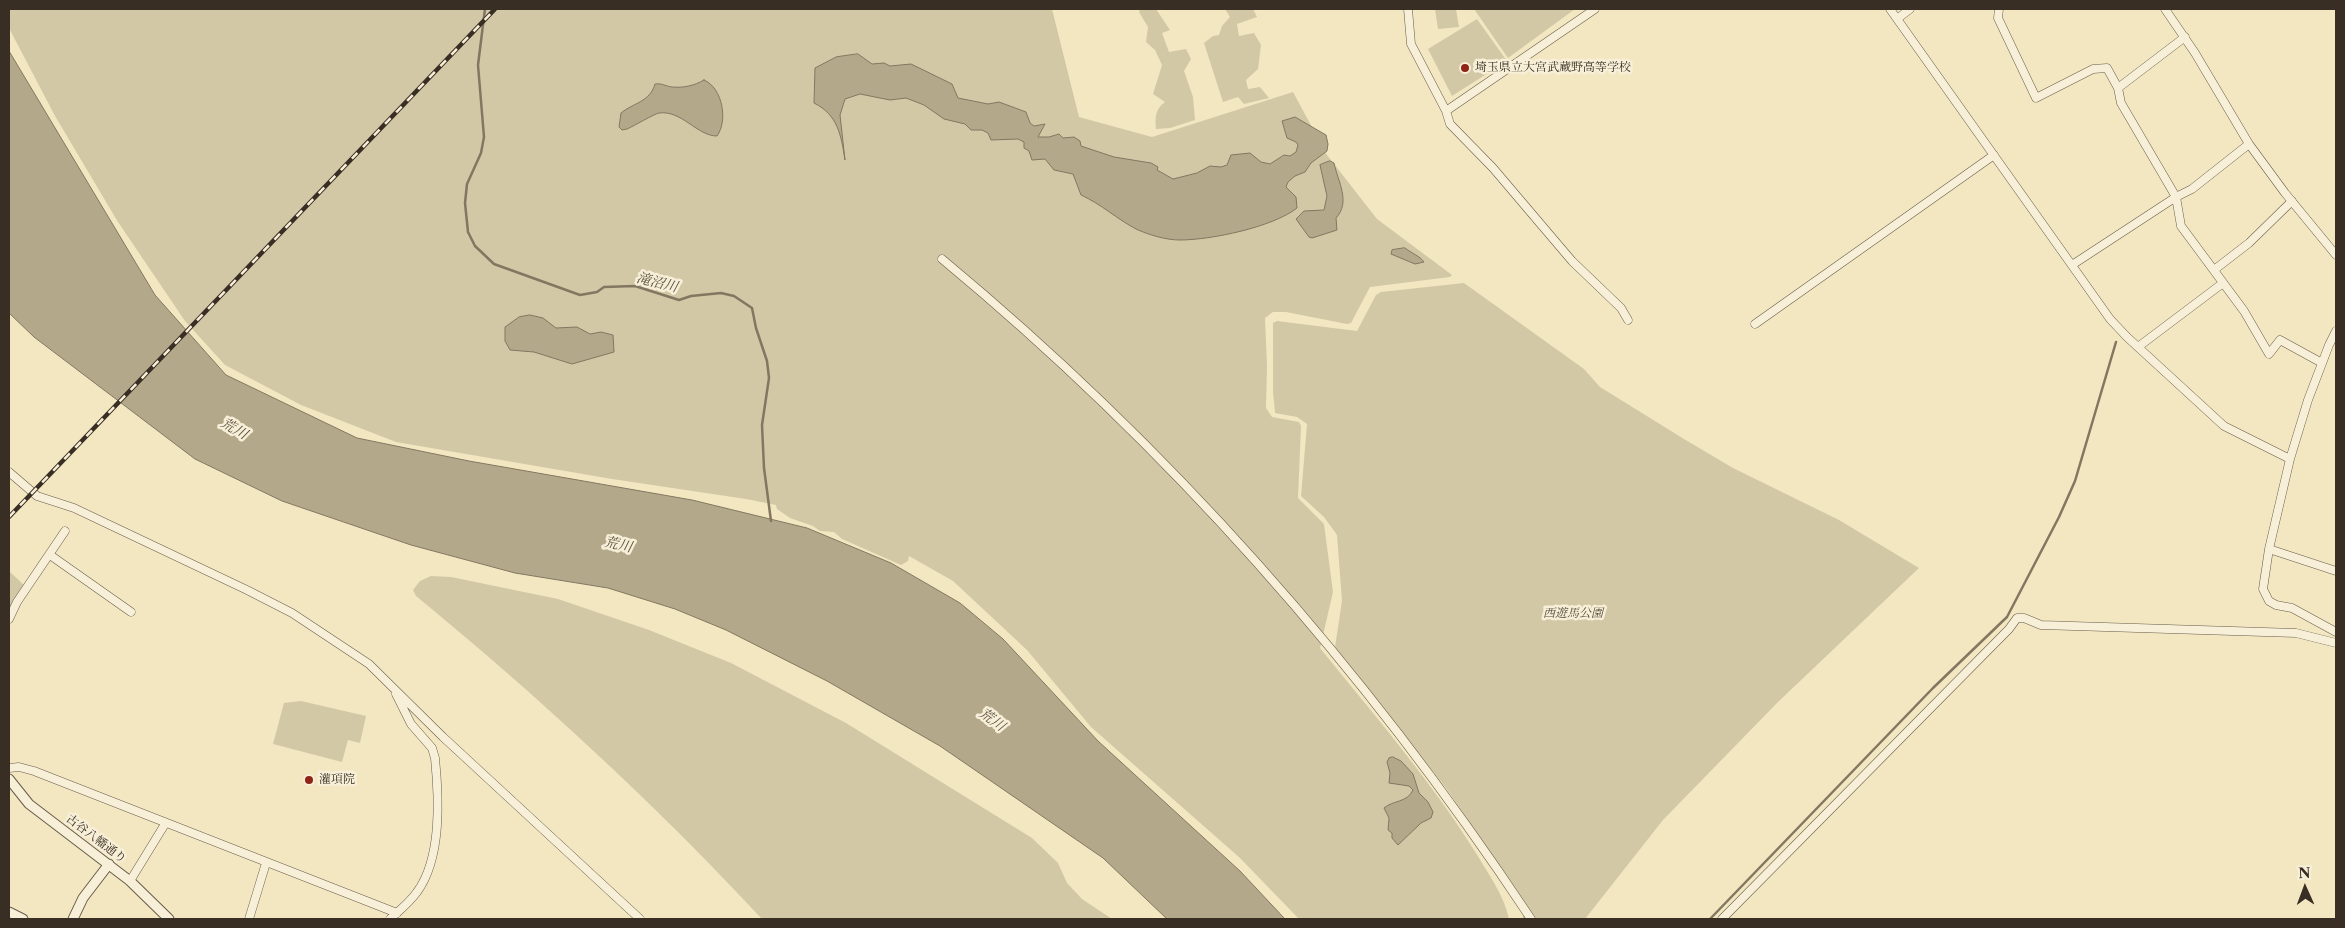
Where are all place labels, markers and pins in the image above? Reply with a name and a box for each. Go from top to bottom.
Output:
place label: 埼玉県立大宮武蔵野高等学校 [1475,61,1631,75]
marker: 埼玉県立大宮武蔵野高等学校 [1459,62,1471,74]
place label: 灌項院 [319,773,355,787]
marker: 灌項院 [303,774,315,786]

